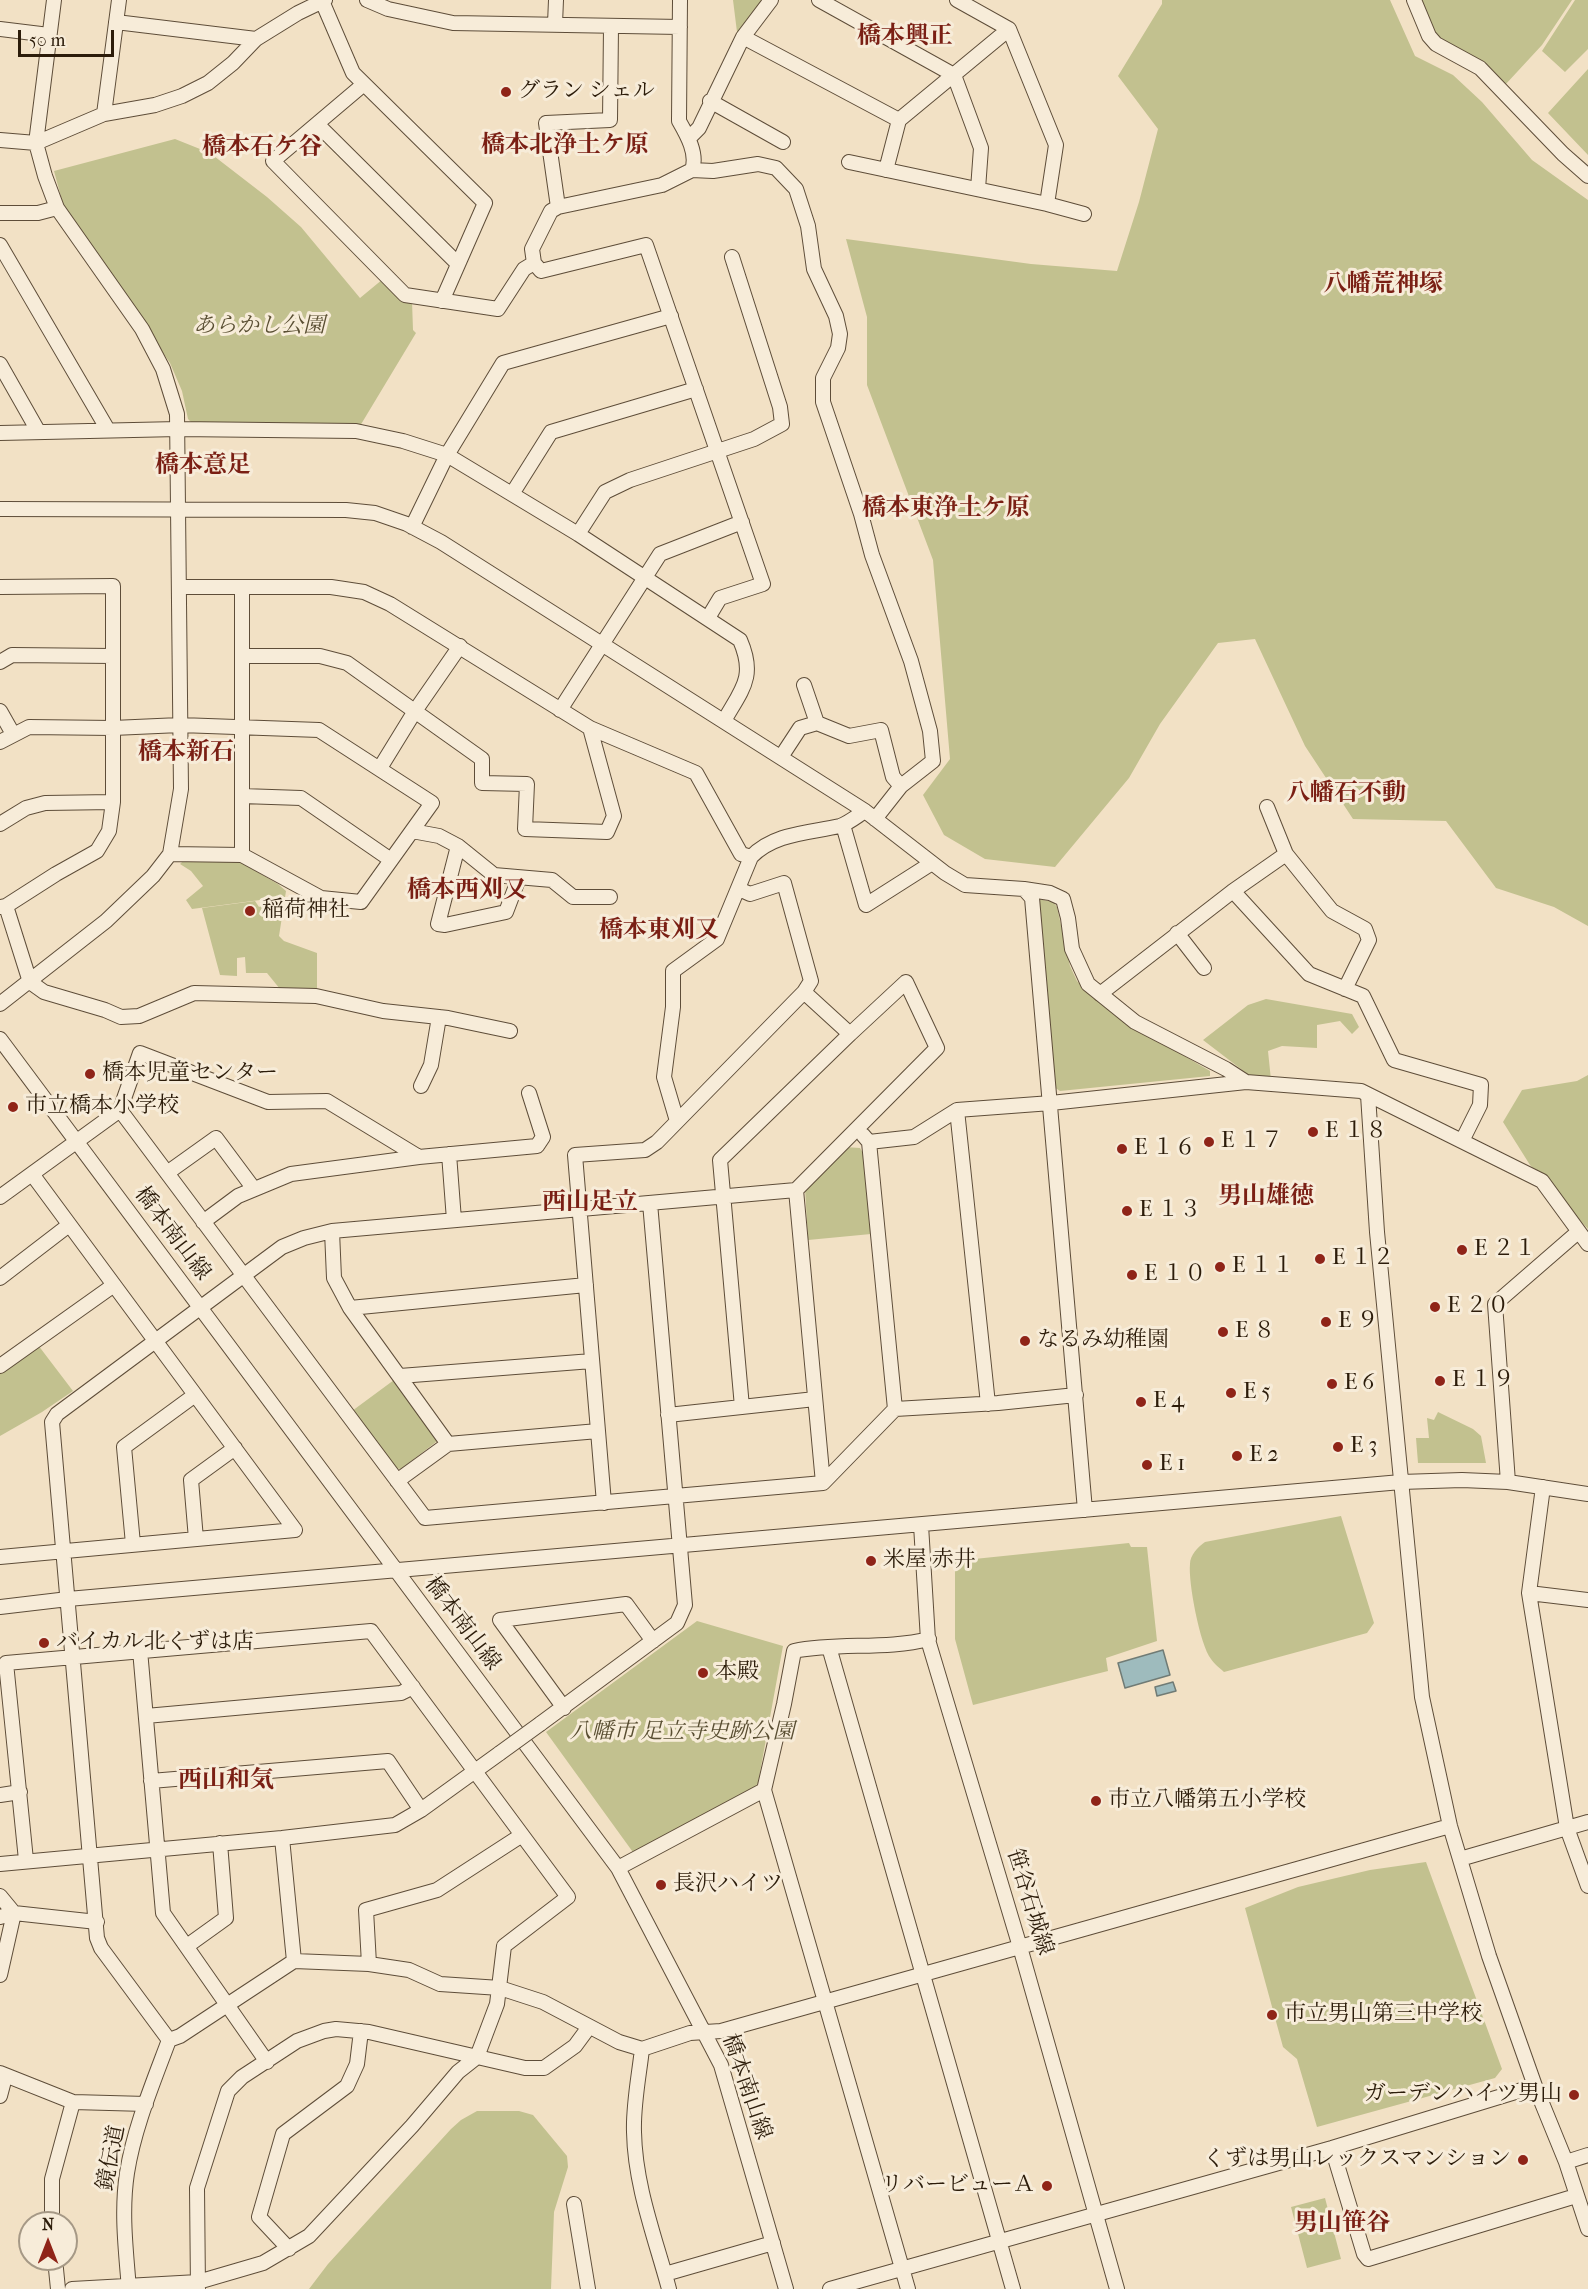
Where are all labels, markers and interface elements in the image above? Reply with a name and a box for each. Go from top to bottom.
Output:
scale bar [21,18,117,56]
district label: 橋本興正 [857,23,953,51]
text: 50 m [29,30,65,51]
place label: グラン シェル [518,79,655,105]
marker: グラン シェル [499,85,513,99]
district label: 橋本北浄土ケ原 [481,132,649,160]
district label: 橋本石ケ谷 [202,134,322,162]
district label: 八幡荒神塚 [1323,271,1443,299]
park label: あらかし公園 [193,314,325,340]
district label: 橋本意足 [155,452,251,480]
district label: 橋本東浄土ケ原 [862,495,1030,523]
district label: 橋本新石 [138,739,234,767]
district label: 八幡石不動 [1286,780,1406,808]
district label: 橋本西刈又 [407,877,527,905]
place label: 稲荷神社 [262,898,350,924]
marker: 稲荷神社 [243,904,257,918]
district label: 橋本東刈又 [599,917,719,945]
place label: 橋本児童センター [102,1061,278,1087]
marker: 橋本児童センター [83,1067,97,1081]
place label: 市立橋本小学校 [25,1094,179,1120]
marker: 市立橋本小学校 [6,1100,20,1114]
place label: E １８ [1325,1119,1387,1145]
marker: E １８ [1306,1125,1320,1139]
place label: E １７ [1221,1129,1283,1155]
marker: E １７ [1202,1135,1216,1149]
place label: E １６ [1134,1136,1196,1162]
marker: E １６ [1115,1142,1129,1156]
street label: 橋本南山線 [128,1182,216,1286]
district label: 男山雄徳 [1218,1183,1314,1211]
district label: 西山足立 [542,1189,638,1217]
place label: E １３ [1139,1198,1201,1224]
marker: E １３ [1120,1204,1134,1218]
place label: E ２１ [1474,1237,1536,1263]
marker: E ２１ [1455,1243,1469,1257]
place label: E １２ [1332,1246,1394,1272]
marker: E １２ [1313,1252,1327,1266]
place label: E １１ [1232,1254,1294,1280]
marker: E １１ [1213,1260,1227,1274]
place label: E １０ [1144,1262,1206,1288]
marker: E １０ [1125,1268,1139,1282]
place label: E ２０ [1447,1294,1509,1320]
marker: E ２０ [1428,1300,1442,1314]
place label: E ９ [1338,1309,1378,1335]
marker: E ９ [1319,1315,1333,1329]
place label: E ８ [1235,1319,1275,1345]
marker: E ８ [1216,1325,1230,1339]
place label: なるみ幼稚園 [1037,1328,1169,1354]
marker: なるみ幼稚園 [1018,1334,1032,1348]
place label: E １９ [1452,1368,1514,1394]
place label: E 6 [1344,1371,1374,1397]
marker: E １９ [1433,1374,1447,1388]
marker: E 6 [1325,1377,1339,1391]
place label: E 5 [1243,1380,1271,1406]
marker: E 5 [1224,1386,1238,1400]
place label: E 4 [1153,1389,1184,1415]
marker: E 4 [1134,1395,1148,1409]
place label: E 3 [1350,1434,1377,1460]
marker: E 3 [1331,1440,1345,1454]
place label: E 2 [1249,1443,1278,1469]
marker: E 2 [1230,1449,1244,1463]
place label: E 1 [1159,1452,1185,1478]
marker: E 1 [1140,1458,1154,1472]
place label: 米屋 赤井 [883,1548,976,1574]
marker: 米屋 赤井 [864,1554,878,1568]
street label: 橋本南山線 [418,1572,506,1676]
place label: バイカル北くずは店 [56,1630,254,1656]
marker: バイカル北くずは店 [37,1636,51,1650]
place label: 本殿 [715,1660,759,1686]
marker: 本殿 [696,1666,710,1680]
park label: 八幡市 足立寺史跡公園 [570,1720,794,1746]
district label: 西山和気 [178,1767,274,1795]
place label: 市立八幡第五小学校 [1108,1788,1306,1814]
marker: 市立八幡第五小学校 [1089,1794,1103,1808]
street label: 笹谷石城線 [1000,1846,1058,1958]
place label: 長沢ハイツ [673,1872,783,1898]
marker: 長沢ハイツ [654,1878,668,1892]
place label: 市立男山第三中学校 [1284,2002,1482,2028]
marker: 市立男山第三中学校 [1265,2008,1279,2022]
street label: 橋本南山線 [716,2031,776,2143]
place label: ガーデンハイツ男山 [1364,2082,1562,2108]
marker: ガーデンハイツ男山 [1567,2088,1581,2102]
street label: 鏡伝道 [93,2123,131,2193]
place label: くずは男山レックスマンション [1203,2147,1511,2173]
marker: くずは男山レックスマンション [1516,2153,1530,2167]
place label: リバービューＡ [881,2173,1035,2199]
marker: リバービューＡ [1040,2179,1054,2193]
district label: 男山笹谷 [1294,2210,1390,2238]
north arrow [18,2211,78,2271]
text: N [42,2215,54,2234]

